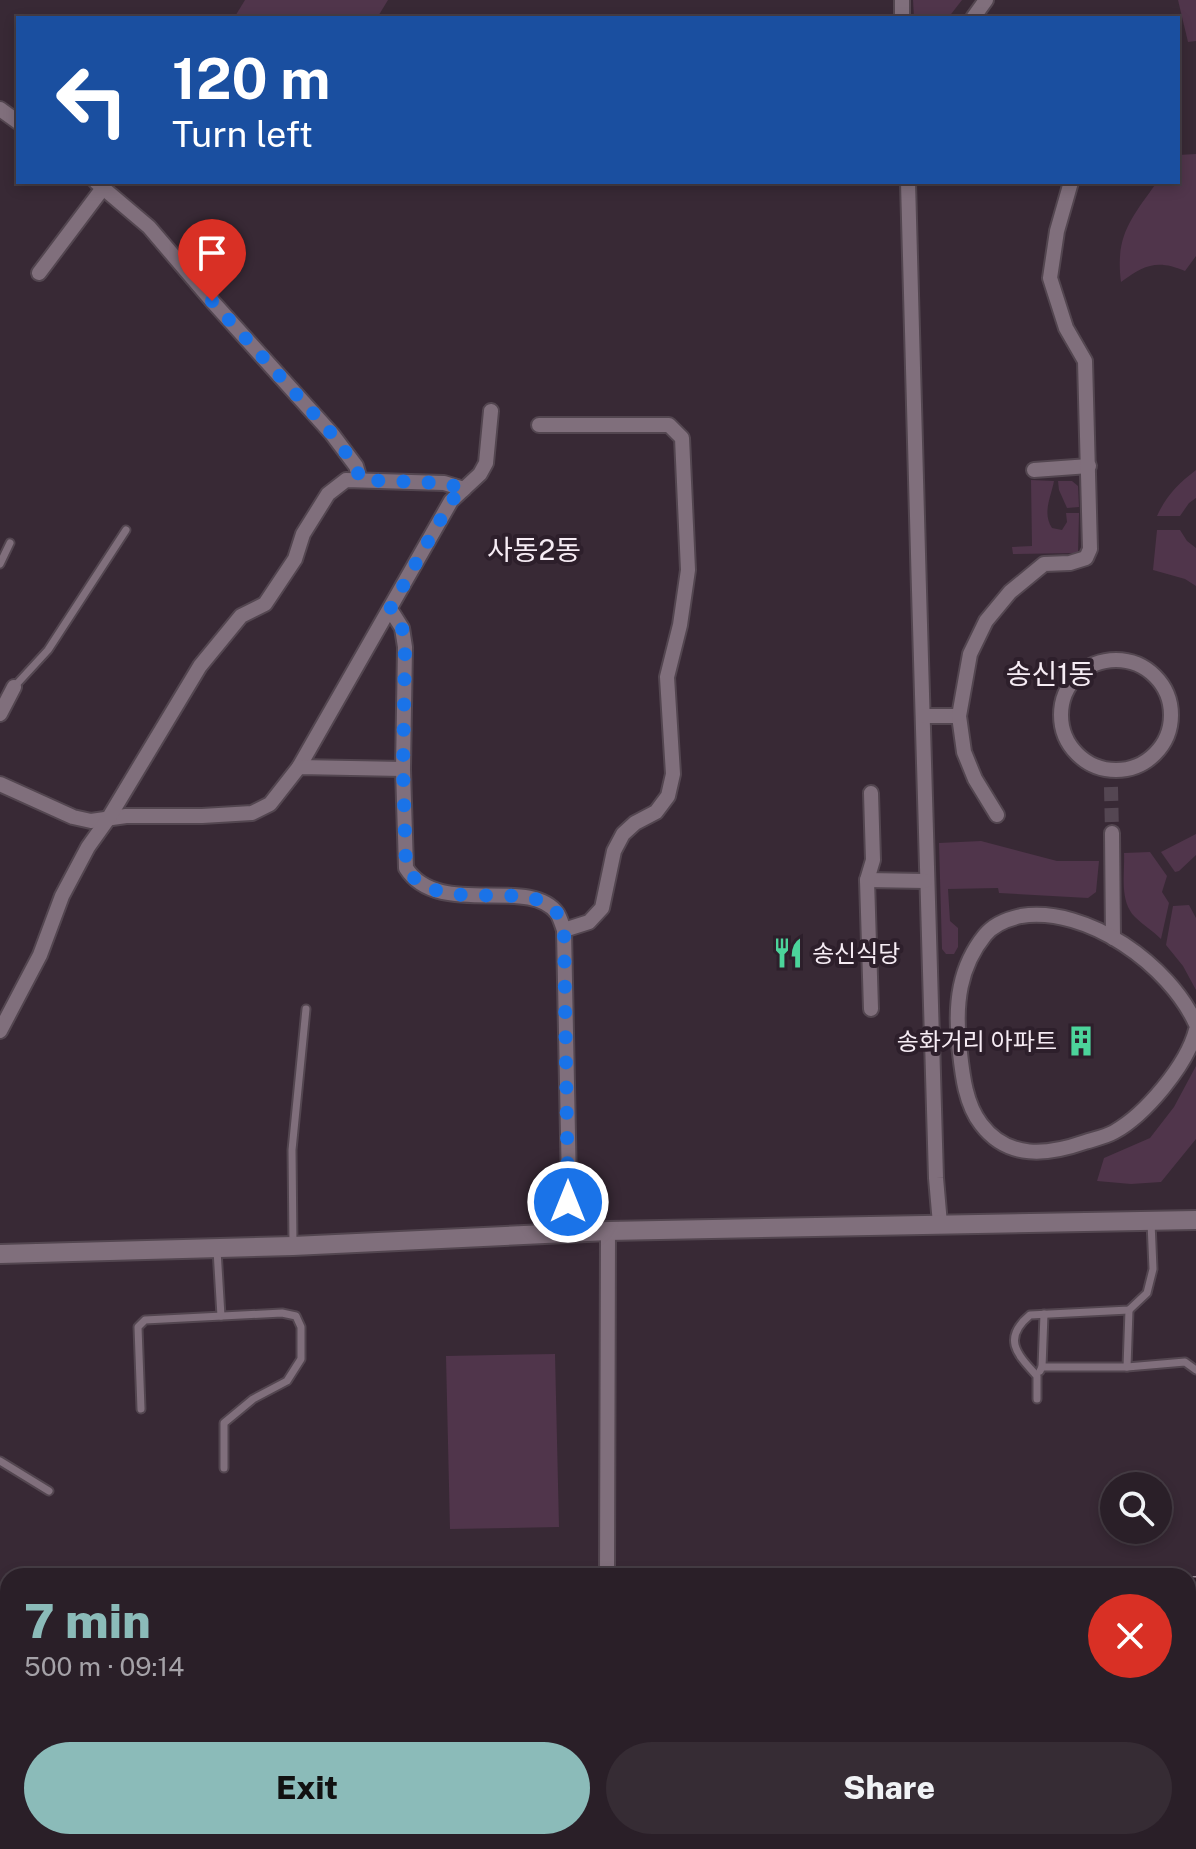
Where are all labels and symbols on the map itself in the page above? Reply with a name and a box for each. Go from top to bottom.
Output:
pin [178,219,246,301]
district label: 사동2동 [487,533,581,566]
district label: 송신1동 [1006,657,1094,690]
restaurant icon: 송신식당 [771,936,805,970]
place label: 송신식당 [812,939,900,967]
building icon: 송화거리 아파트 [1064,1024,1098,1058]
place label: 송화거리 아파트 [897,1027,1057,1055]
position arrow [526,1160,610,1244]

